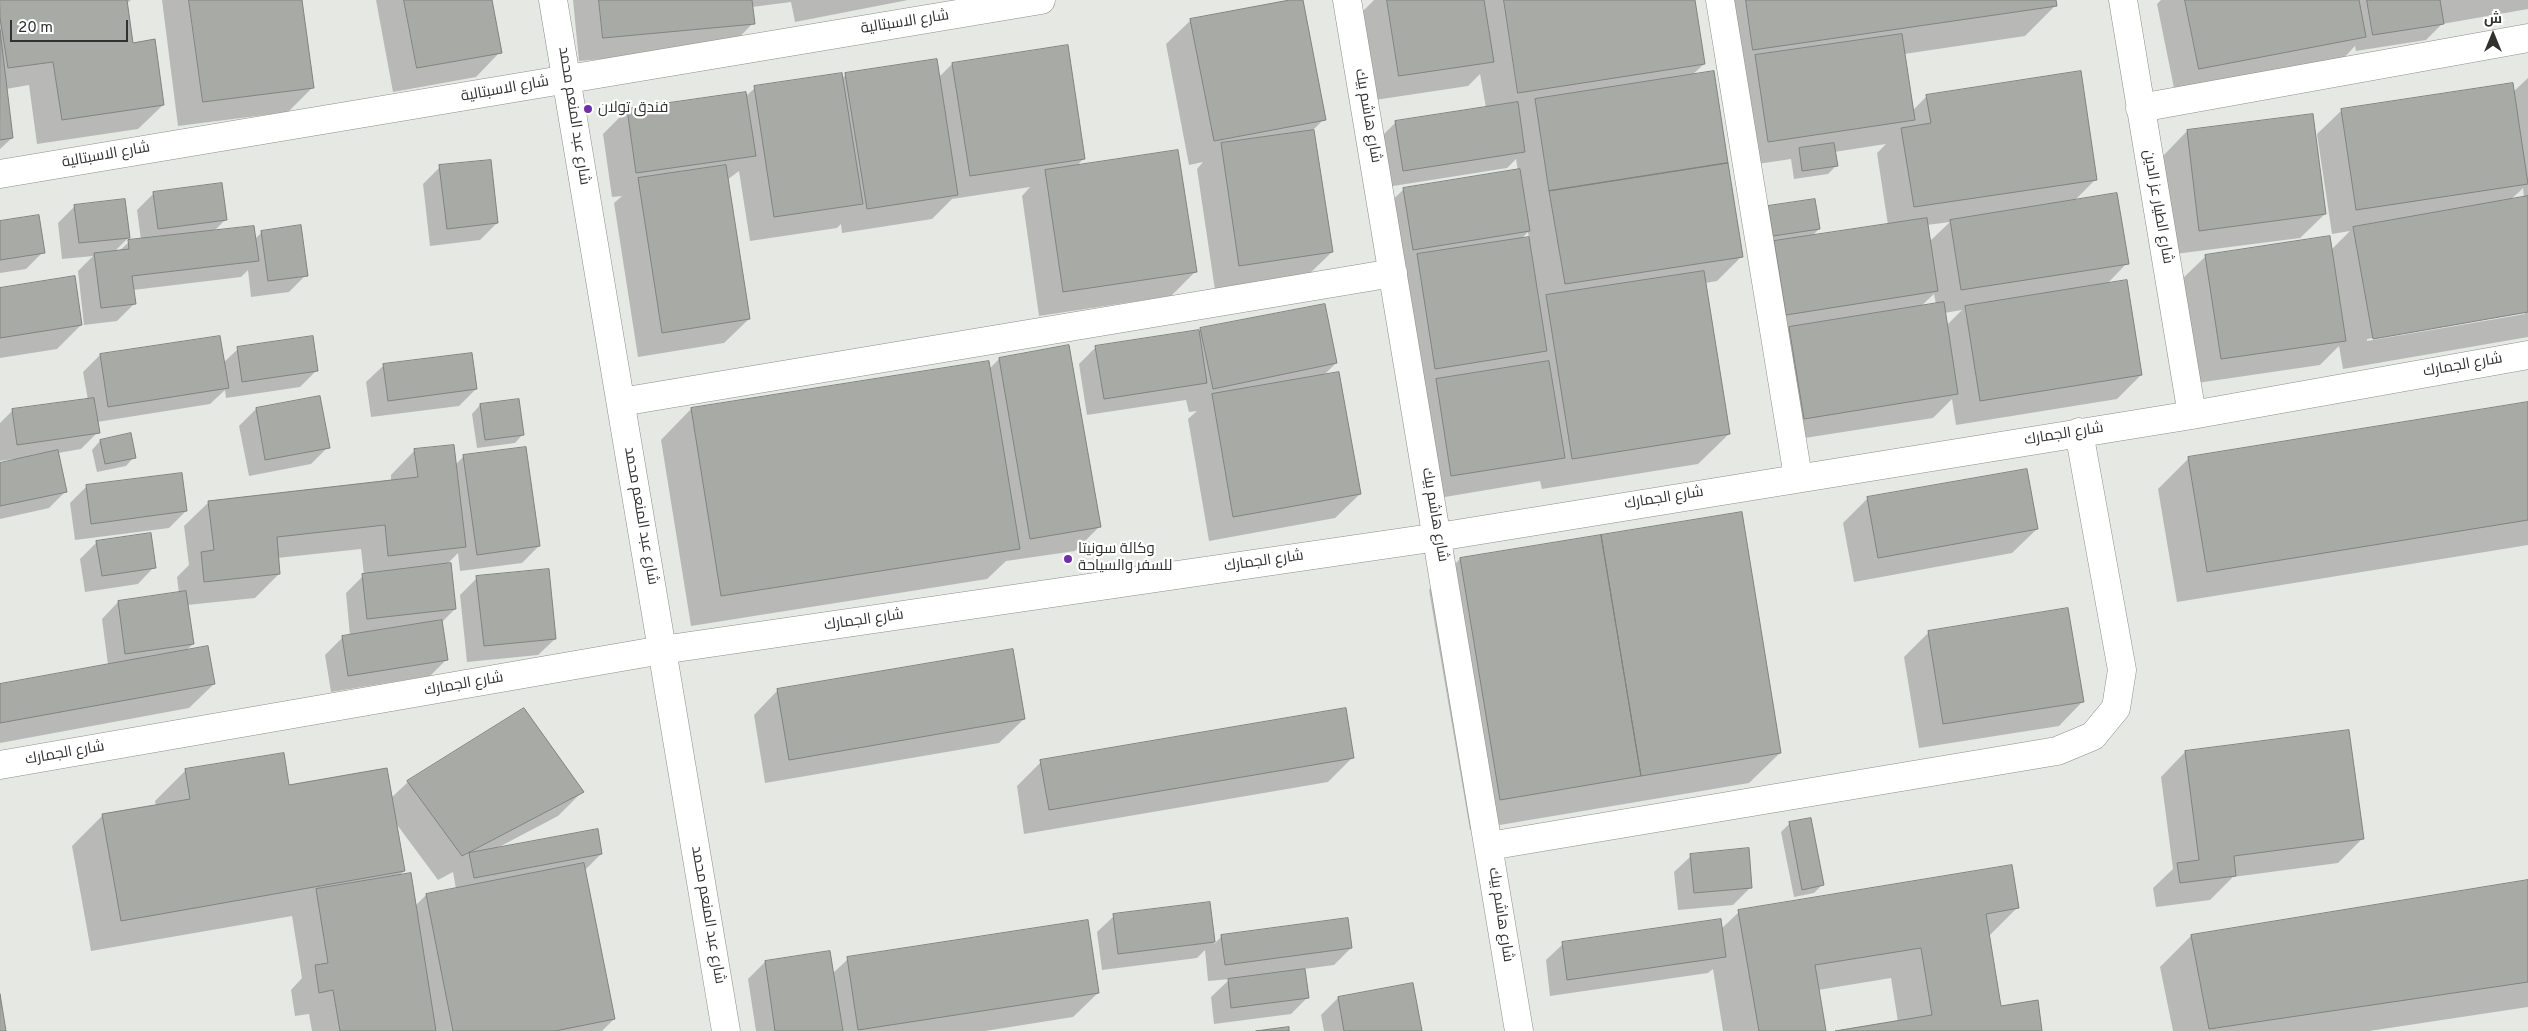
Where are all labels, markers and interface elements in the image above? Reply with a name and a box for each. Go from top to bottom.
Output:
street label: شارع الاسبتالية [860,7,950,39]
scale bar [12,10,130,42]
north arrow [2468,10,2518,60]
text: ش [2484,11,2502,28]
text: 20 m [18,19,53,38]
street label: شارع عبد المنعم محمد [553,46,593,186]
street label: شارع هاشم بيك [1350,67,1384,165]
street label: شارع الاسبتالية [460,73,550,107]
place label: فندق تولان [598,100,668,118]
marker: فندق تولان [582,103,594,115]
street label: شارع الاسبتالية [61,139,151,173]
street label: شارع الطيار عز الدين [2138,148,2176,266]
street label: شارع الجمارك [2422,350,2504,382]
street label: شارع الجمارك [2023,420,2105,450]
street label: شارع عبد المنعم محمد [619,446,661,586]
street label: شارع هاشم بيك [1417,466,1451,564]
street label: شارع الجمارك [1623,484,1705,514]
place label: وكالة سونيتا للسفر والسياحة [1078,541,1172,576]
street label: شارع الجمارك [1223,548,1305,576]
marker: وكالة سونيتا للسفر والسياحة [1062,553,1074,565]
street label: شارع الجمارك [823,607,905,635]
street label: شارع الجمارك [423,669,505,701]
street label: شارع الجمارك [24,738,106,770]
street label: شارع عبد المنعم محمد [686,845,728,985]
street label: شارع هاشم بيك [1484,866,1516,964]

